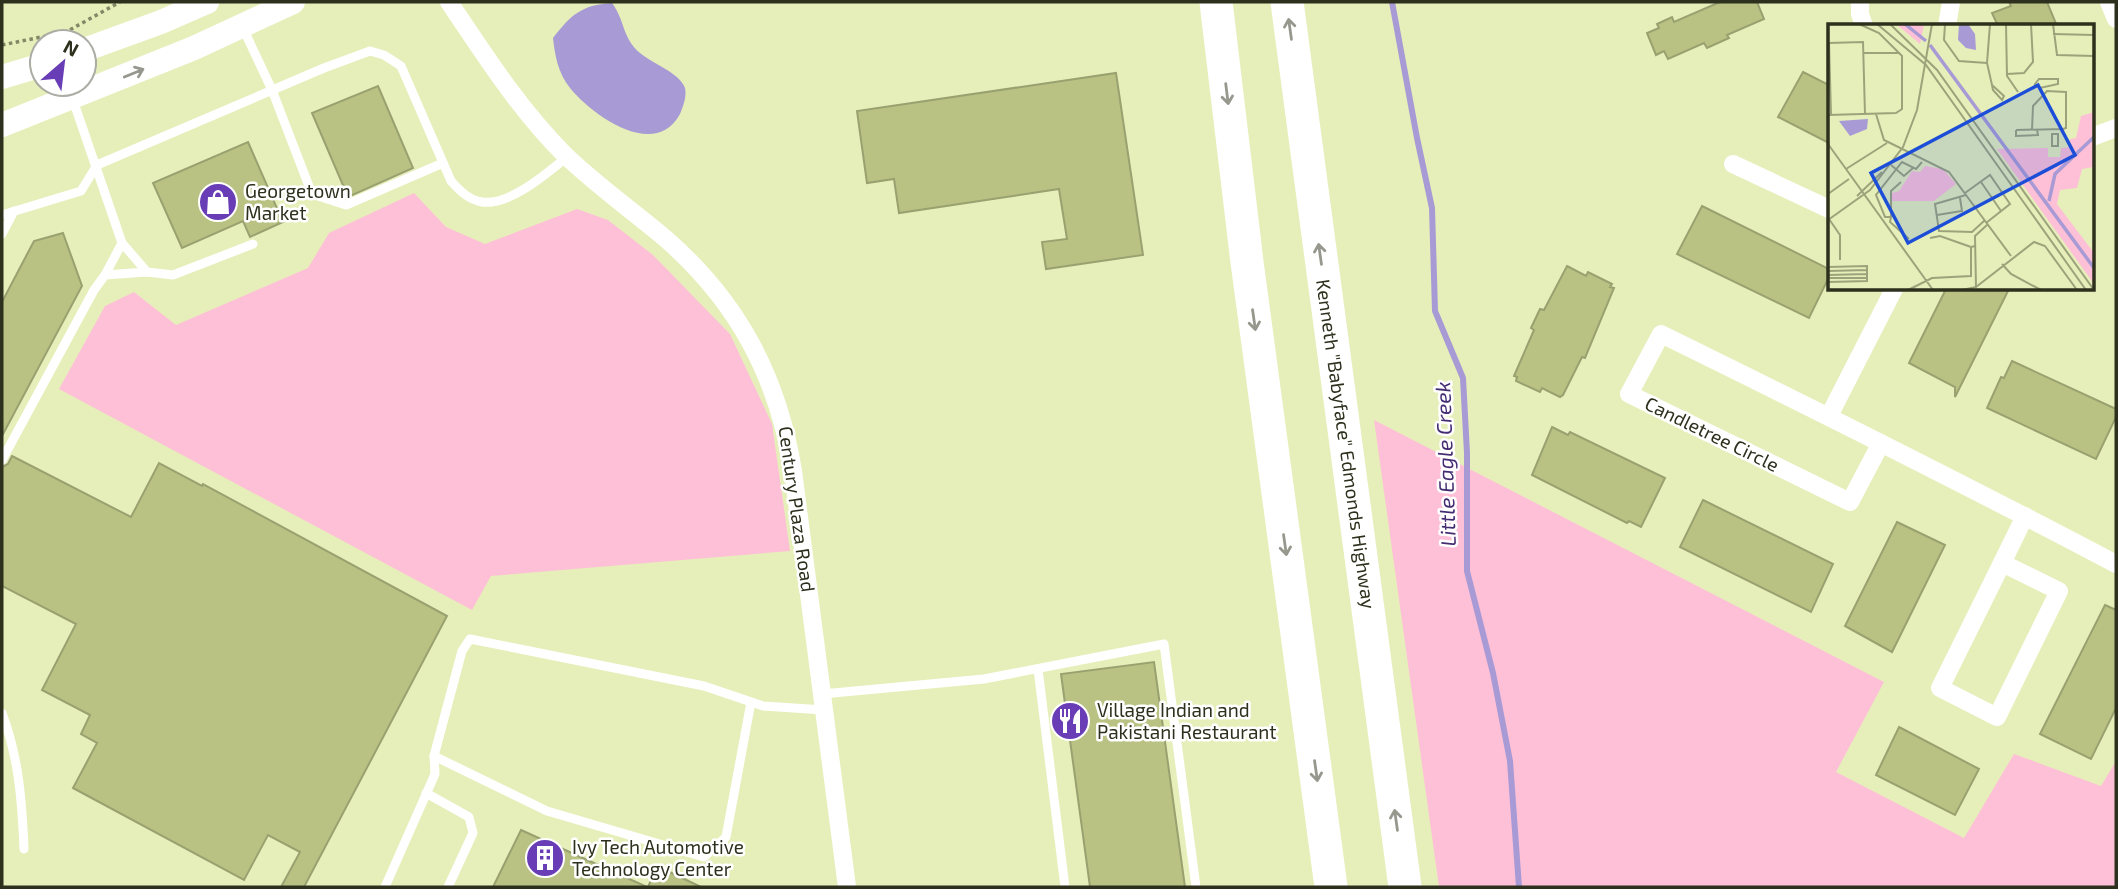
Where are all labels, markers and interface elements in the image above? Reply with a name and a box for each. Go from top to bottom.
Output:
one-way arrow [1284,18,1297,40]
inset map [1828,24,2094,290]
north arrow [28,28,98,98]
text: N [60,34,83,61]
one-way arrow [122,66,144,79]
one-way arrow [1220,82,1233,105]
place label: Georgetown Market [245,179,351,224]
shop icon: Georgetown Market [197,181,239,223]
one-way arrow [1314,243,1327,266]
street label: Kenneth "Babyface" Edmonds Highway [1312,277,1381,610]
one-way arrow [1248,308,1261,331]
water label: Little Eagle Creek [1429,381,1460,547]
street label: Candletree Circle [1641,391,1783,476]
street label: Century Plaza Road [774,425,821,593]
one-way arrow [1279,533,1292,556]
place label: Village Indian and Pakistani Restaurant [1097,698,1277,743]
restaurant icon: Village Indian and Pakistani Restaurant [1049,700,1091,742]
one-way arrow [1309,759,1322,781]
one-way arrow [1389,809,1402,831]
place label: Ivy Tech Automotive Technology Center [572,835,744,880]
building icon: Ivy Tech Automotive Technology Center [524,837,566,879]

